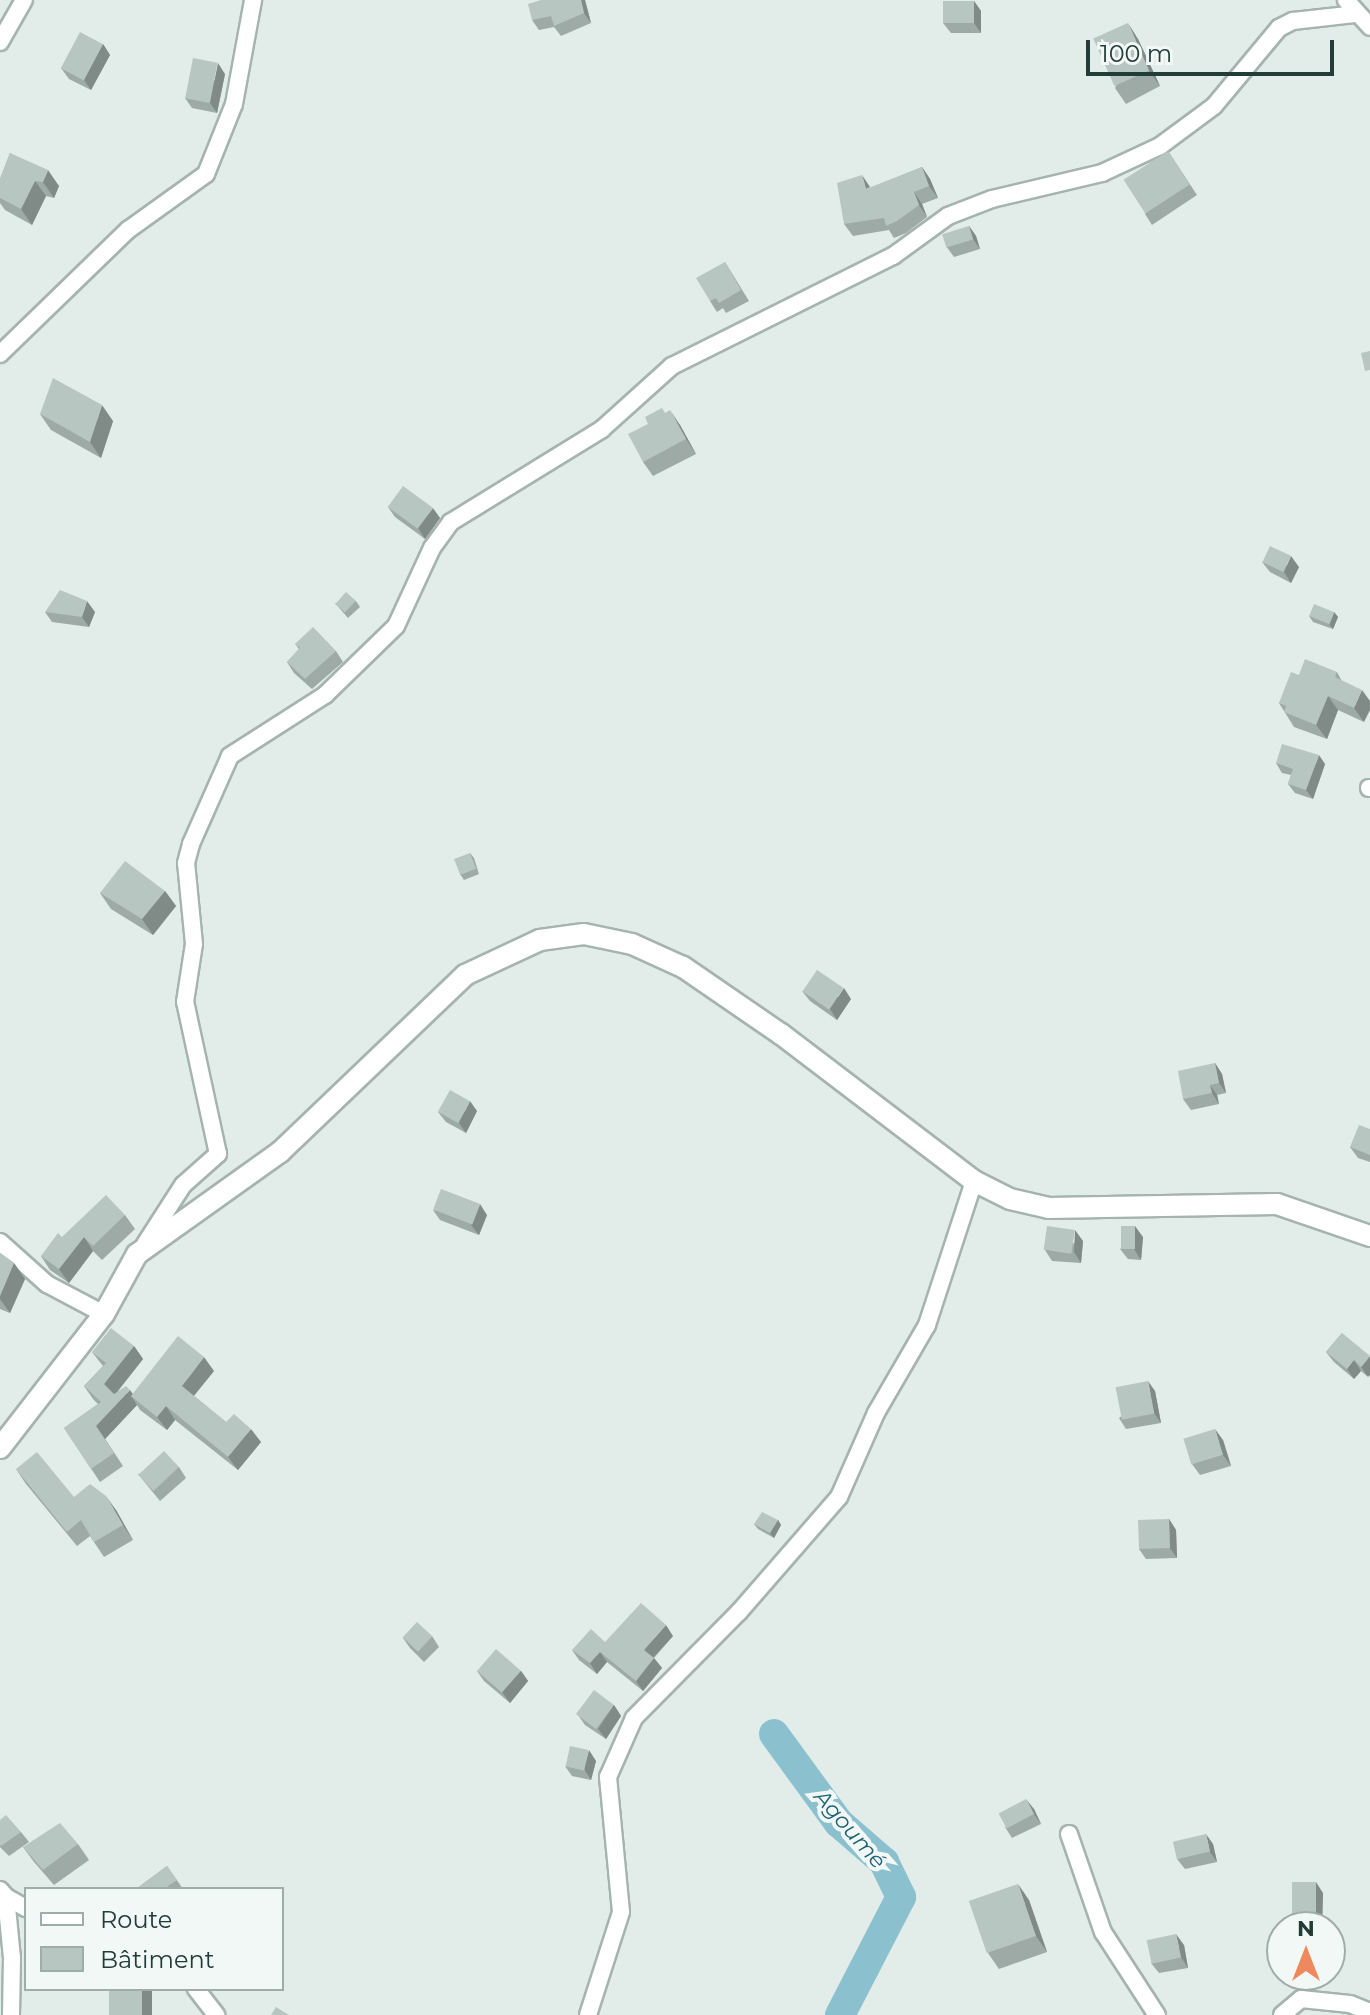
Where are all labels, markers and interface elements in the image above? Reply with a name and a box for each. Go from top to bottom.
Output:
scale bar [1090,24,1338,74]
text: 100 m [1100,39,1172,68]
water label: Agoumé [809,1784,891,1874]
legend [24,1887,284,1991]
text: Route [100,1905,172,1934]
north arrow [1266,1911,1346,1991]
text: N [1297,1915,1315,1942]
text: Bâtiment [100,1945,214,1974]

